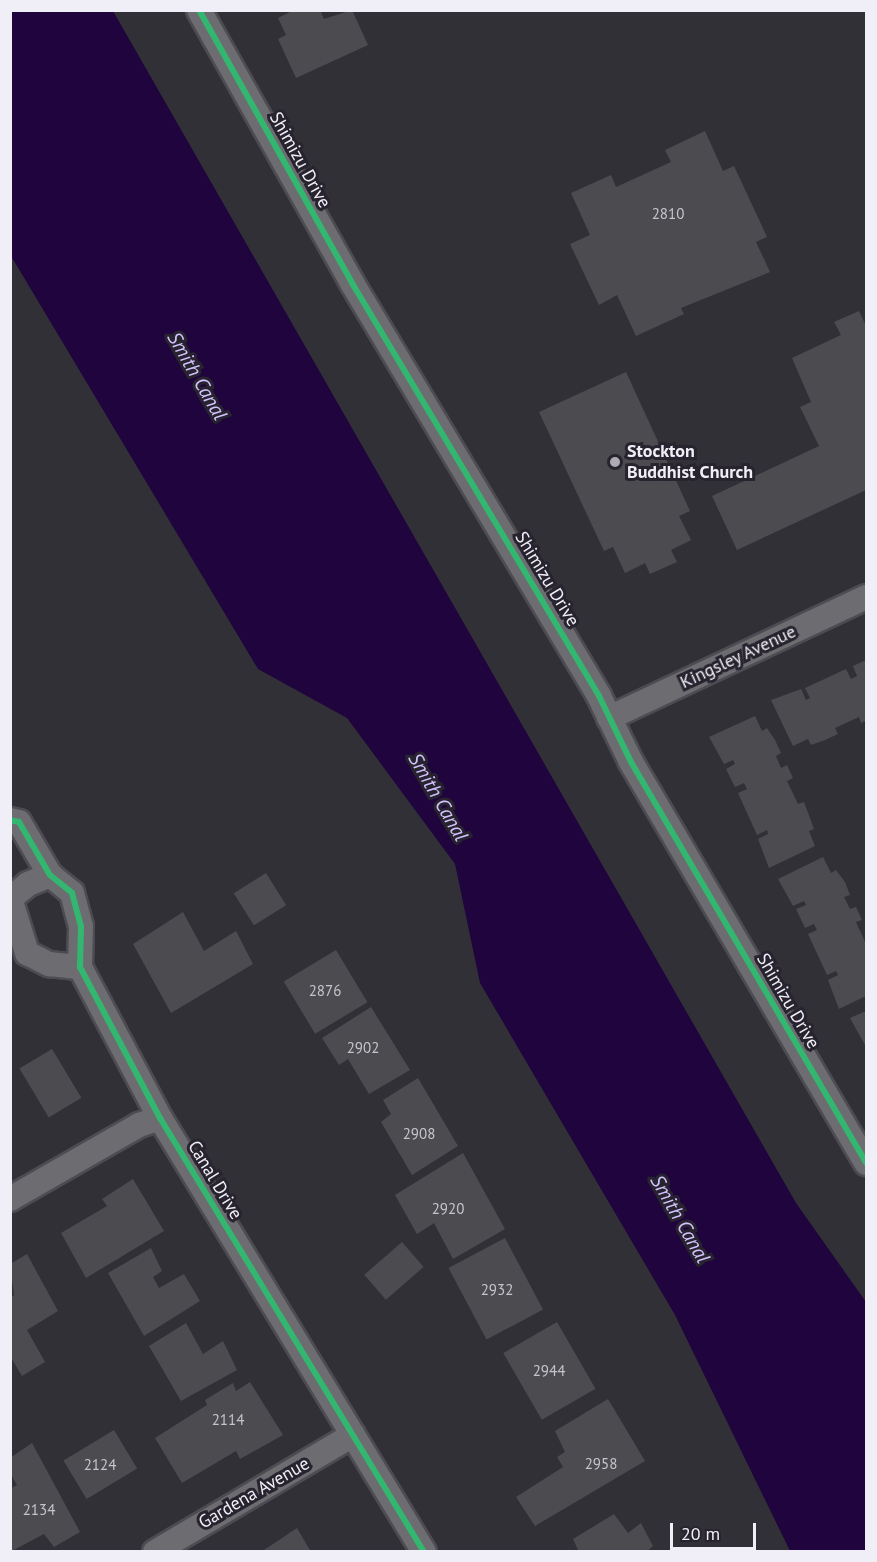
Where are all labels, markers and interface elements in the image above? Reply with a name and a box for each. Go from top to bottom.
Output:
street label: Shimizu Drive [265,108,335,212]
house number: 2810 [652,205,684,223]
water label: Smith Canal [162,327,232,425]
place label: Stockton Buddhist Church [627,441,753,484]
marker: Stockton Buddhist Church [608,455,622,469]
street label: Shimizu Drive [510,528,584,630]
street label: Kingsley Avenue [676,621,800,693]
water label: Smith Canal [403,748,473,846]
street label: Shimizu Drive [752,949,824,1053]
house number: 2876 [309,982,341,1000]
house number: 2902 [347,1039,379,1057]
house number: 2908 [403,1125,435,1143]
street label: Canal Drive [183,1137,247,1223]
water label: Smith Canal [645,1170,715,1268]
house number: 2920 [432,1200,464,1218]
house number: 2932 [481,1281,513,1299]
house number: 2944 [533,1362,565,1380]
house number: 2114 [212,1411,244,1429]
street label: Gardena Avenue [195,1452,313,1534]
house number: 2958 [585,1455,617,1473]
house number: 2124 [84,1456,116,1474]
house number: 2134 [23,1501,55,1519]
scale bar [673,1511,758,1549]
text: 20 m [681,1522,720,1545]

